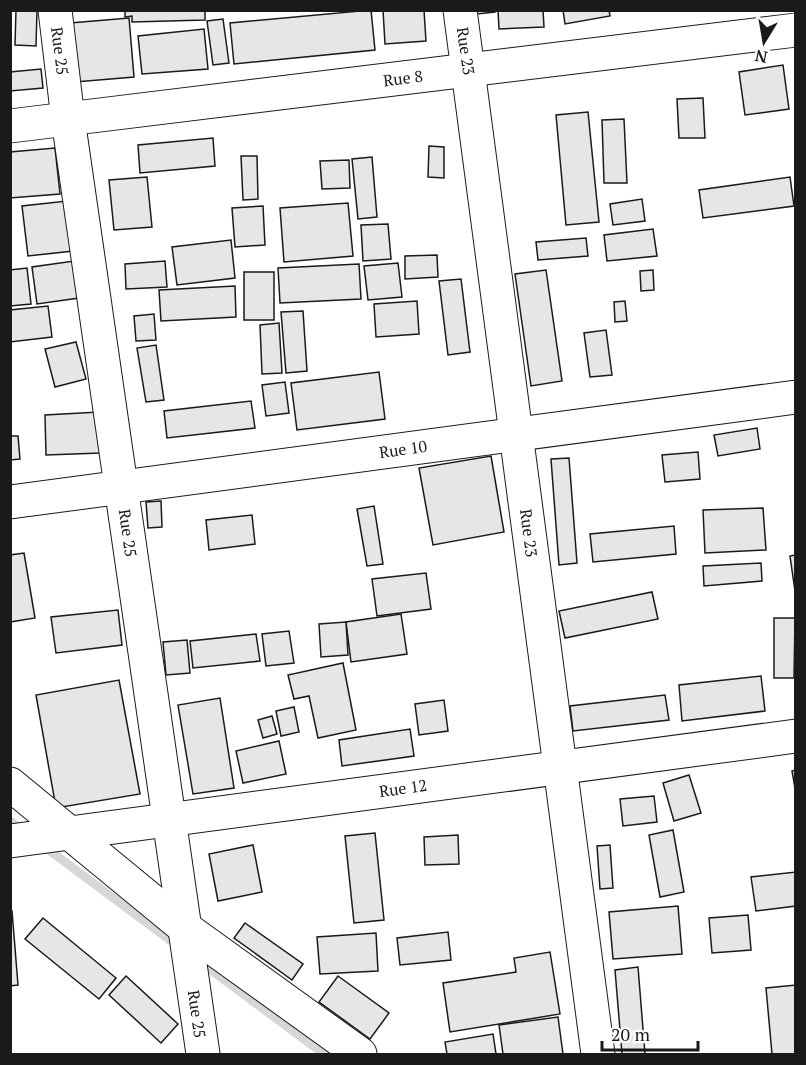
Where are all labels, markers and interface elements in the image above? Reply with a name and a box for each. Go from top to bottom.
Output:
north arrow [734,12,794,72]
street label: Rue 25 [46,26,74,76]
street label: Rue 23 [452,26,480,76]
text: N [753,45,769,69]
street label: Rue 8 [382,65,424,91]
street label: Rue 10 [378,435,428,463]
street label: Rue 25 [114,508,142,558]
street label: Rue 23 [515,508,543,558]
street label: Rue 12 [378,774,428,802]
street label: Rue 25 [183,989,211,1039]
scale bar [602,1014,698,1052]
text: 20 m [611,1022,651,1046]

